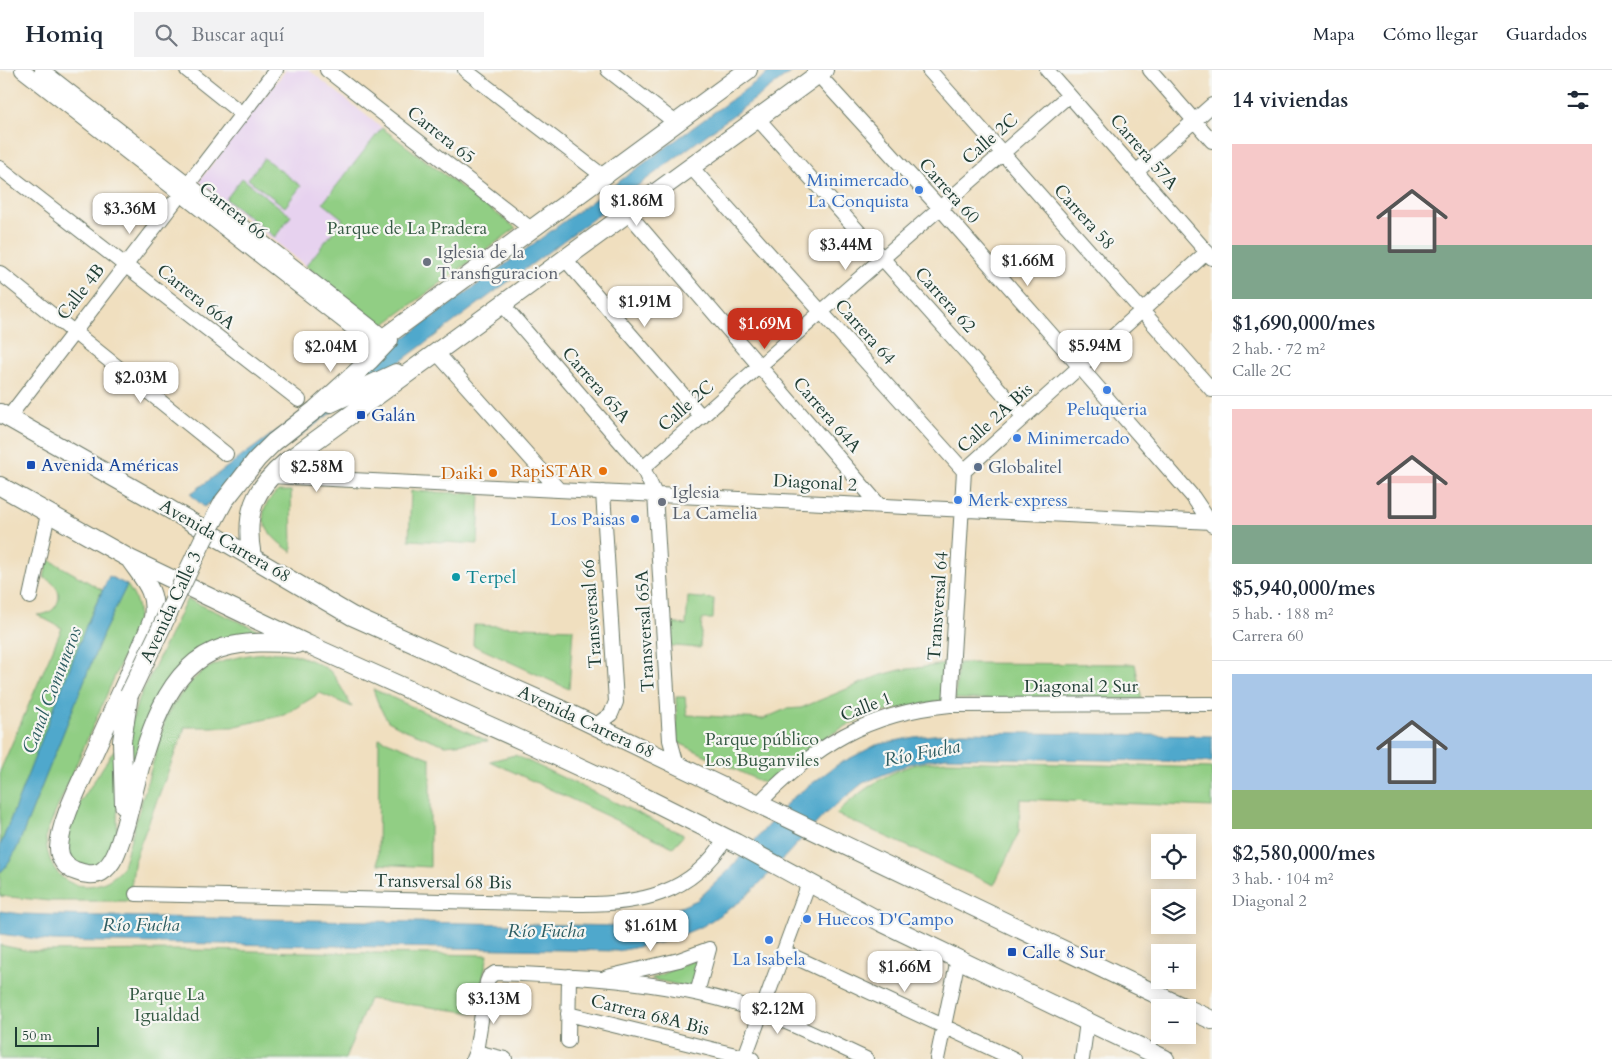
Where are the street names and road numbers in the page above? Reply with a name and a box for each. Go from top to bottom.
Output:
street label: Carrera 65 [402,100,480,170]
street label: Calle 2C [957,108,1024,170]
street label: Carrera 57A [1104,109,1184,196]
street label: Carrera 60 [913,153,985,229]
street label: Carrera 66 [194,176,272,246]
street label: Carrera 58 [1048,179,1120,255]
street label: Carrera 66A [152,258,241,336]
street label: Calle 4B [51,259,111,325]
street label: Carrera 62 [909,262,981,338]
street label: Carrera 64 [829,294,901,370]
street label: Carrera 65A [556,342,636,429]
street label: Carrera 64A [787,372,867,459]
street label: Calle 2C [653,375,720,437]
street label: Calle 2A Bis [952,377,1038,459]
street label: Diagonal 2 [772,468,858,498]
street label: Avenida Carrera 68 [155,493,295,589]
street label: Avenida Calle 3 [134,547,208,667]
street label: Transversal 64 [922,551,954,661]
street label: Transversal 66 [576,559,608,669]
street label: Transversal 65A [629,569,661,693]
street label: Diagonal 2 Sur [1024,674,1139,699]
street label: Avenida Carrera 68 [514,679,658,765]
street label: Calle 1 [837,686,895,728]
street label: Transversal 68 Bis [374,868,512,896]
street label: Carrera 68A Bis [588,988,712,1042]

